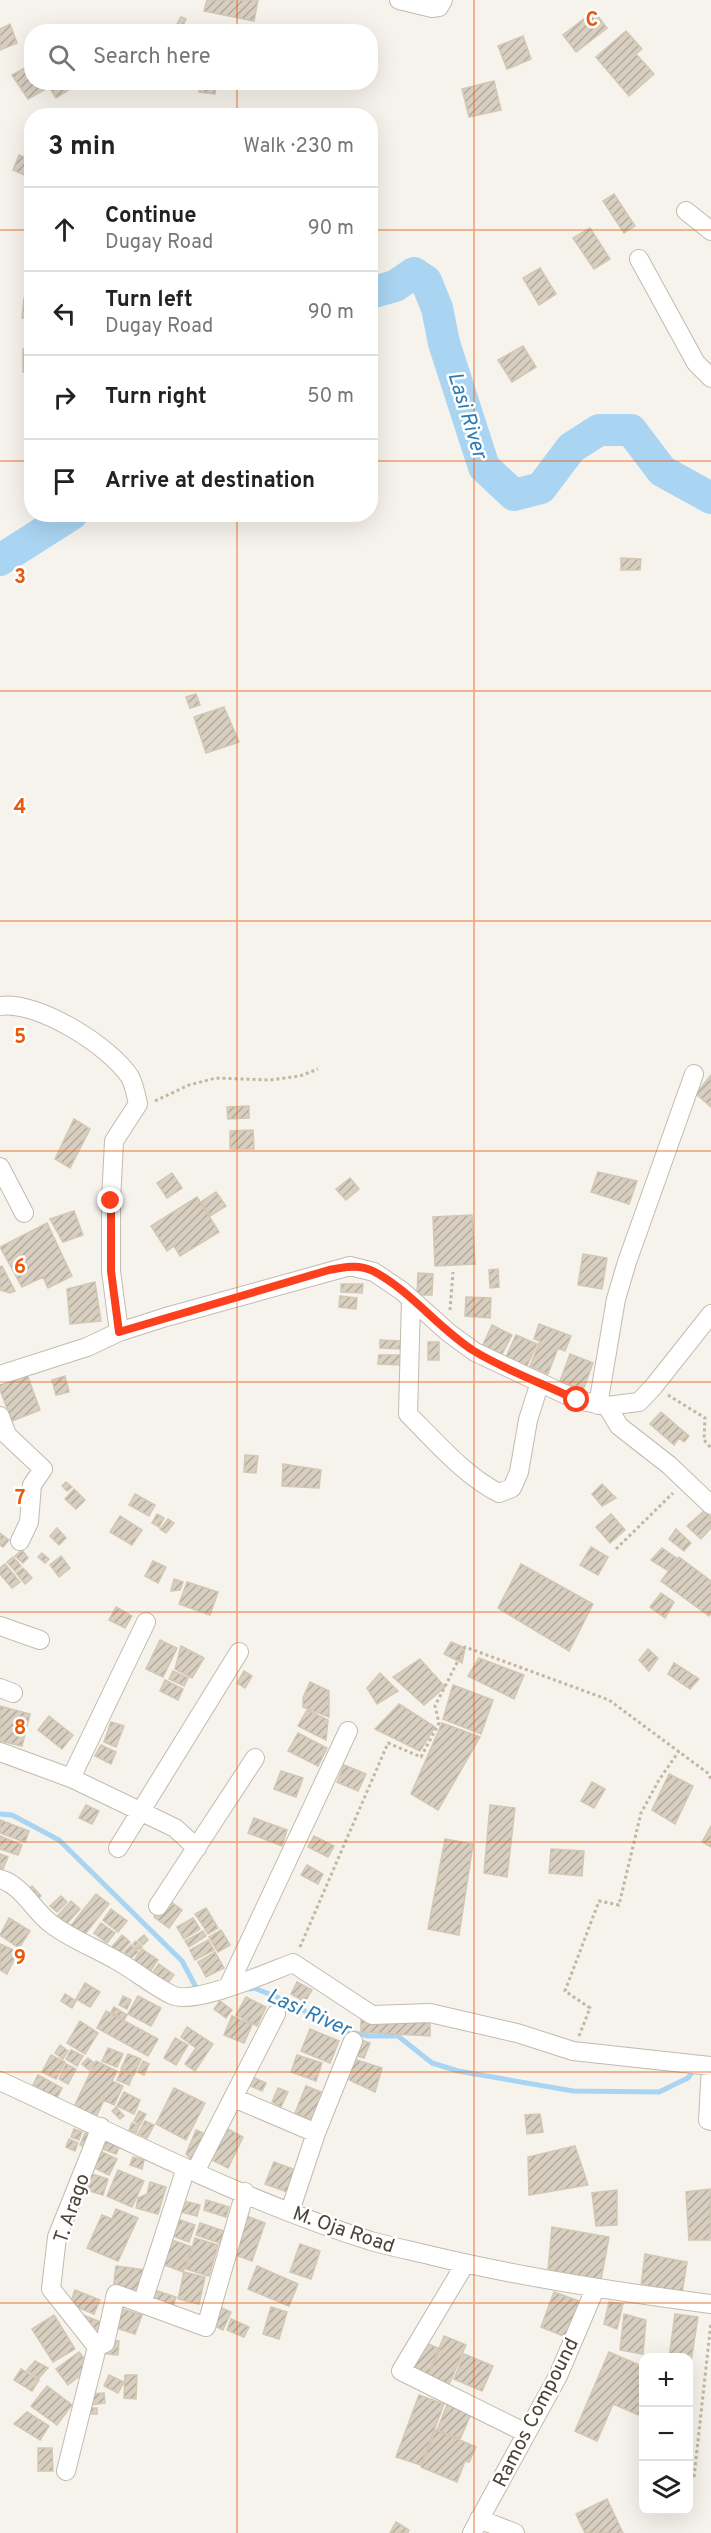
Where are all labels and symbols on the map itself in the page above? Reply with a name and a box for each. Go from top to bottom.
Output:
text: C [586,8,598,34]
water label: Lasi River [441,369,493,464]
text: 3 [14,565,26,591]
text: 4 [14,795,26,821]
text: 5 [14,1025,26,1051]
route end [97,1187,123,1213]
text: 6 [14,1255,26,1281]
route start [563,1386,589,1412]
text: 7 [15,1486,25,1512]
text: 8 [14,1716,26,1742]
text: 9 [14,1946,26,1972]
water label: Lasi River [262,1983,356,2045]
street label: T. Arago [49,2170,97,2247]
street label: M. Oja Road [289,2201,398,2260]
street label: Ramos Compound [488,2334,586,2492]

